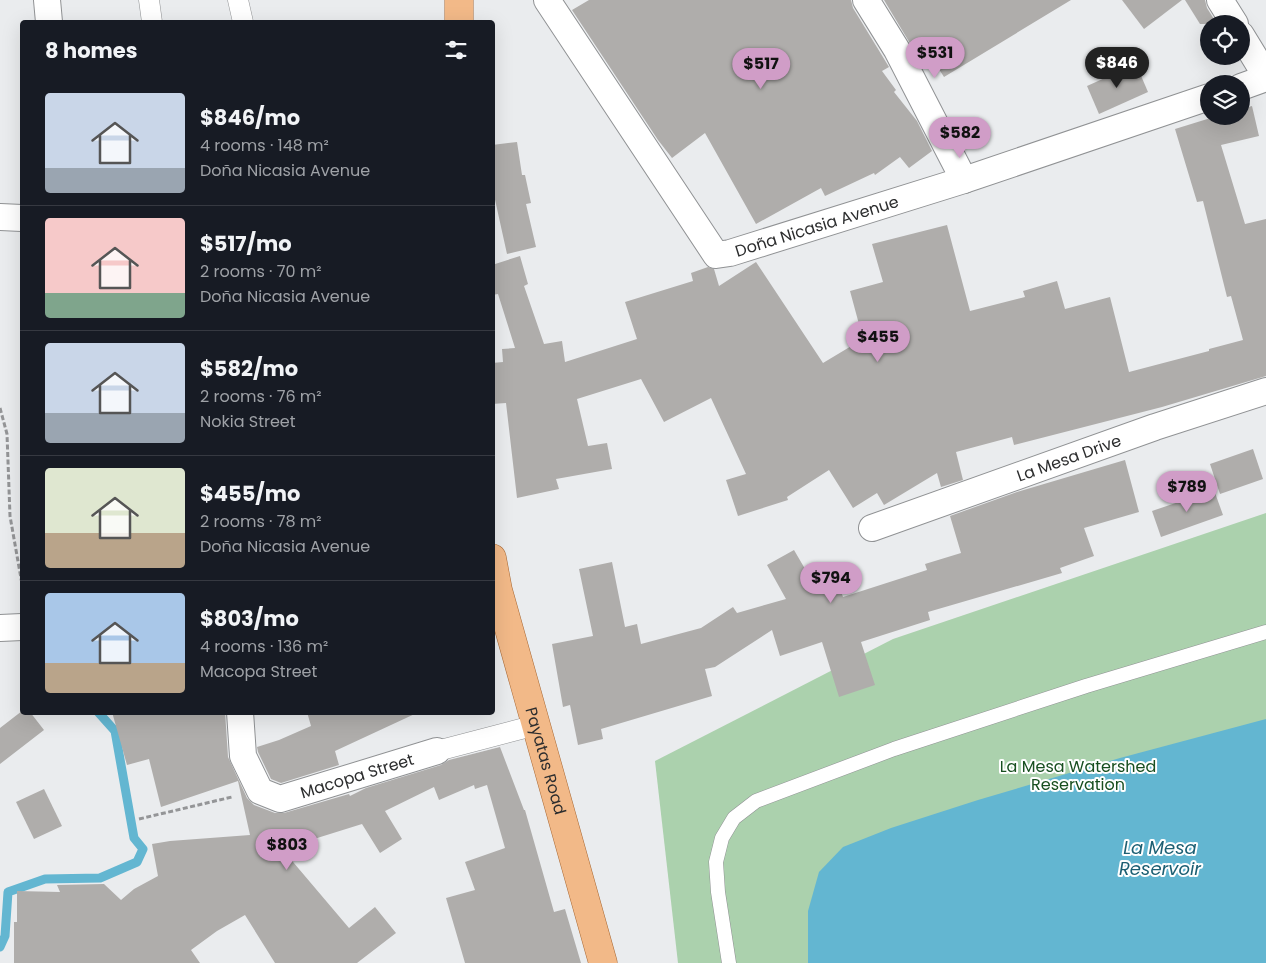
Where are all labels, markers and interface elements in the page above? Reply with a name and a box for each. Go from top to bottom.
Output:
map controls [1200,15,1250,125]
button: locate [1200,15,1250,65]
text: 8 homes [45,36,137,65]
icon: filters [442,36,470,64]
pin: $531 [905,36,965,79]
text: $531 [917,41,953,64]
pin: $846 [1087,46,1147,89]
pin: $517 [731,48,791,90]
text: $846 [1096,51,1138,74]
text: $517 [743,52,779,75]
button: layers [1200,75,1250,125]
text: $846/mo [200,103,300,132]
icon: home [85,113,145,173]
pin: $582 [930,116,990,159]
text: $582 [940,121,980,144]
text: 4 rooms · 148 m² [200,134,329,157]
text: Doña Nicasia Avenue [200,159,370,182]
street label: Doña Nicasia Avenue [732,190,902,262]
text: $517/mo [200,229,292,258]
icon: home [85,238,145,298]
text: 2 rooms · 70 m² [200,260,322,283]
text: Doña Nicasia Avenue [200,285,370,308]
pin: $455 [848,320,908,363]
text: $455 [857,325,899,348]
text: $582/mo [200,354,298,383]
icon: home [85,363,145,423]
text: 2 rooms · 76 m² [200,385,322,408]
text: Nokia Street [200,410,296,433]
street label: La Mesa Drive [1013,429,1124,487]
pin: $789 [1157,470,1217,513]
text: $789 [1167,475,1207,498]
text: $455/mo [200,479,300,508]
icon: home [85,488,145,548]
text: 2 rooms · 78 m² [200,510,322,533]
text: Doña Nicasia Avenue [200,535,370,558]
pin: $794 [801,562,861,604]
text: $794 [811,566,851,589]
text: $803/mo [200,604,299,633]
icon: home [85,613,145,673]
text: 4 rooms · 136 m² [200,635,328,658]
text: Macopa Street [200,660,317,683]
street label: Payatas Road [520,704,572,817]
street label: Macopa Street [297,747,417,804]
park label: La Mesa Watershed Reservation [1000,755,1156,796]
pin: $803 [257,828,317,871]
text: $803 [266,833,308,856]
water label: La Mesa Reservoir [1119,835,1202,881]

